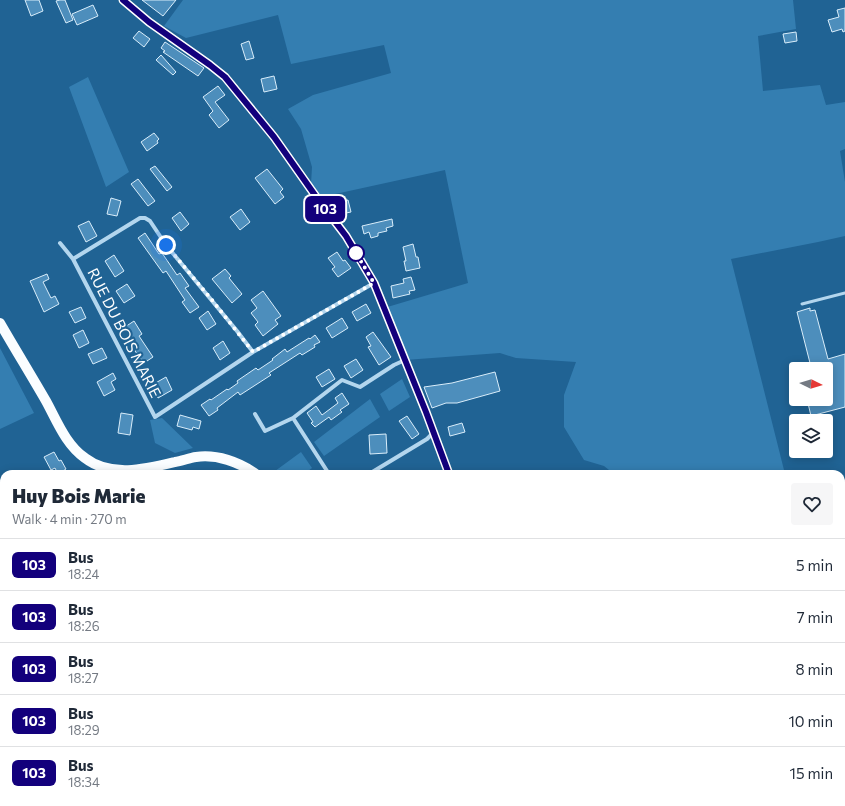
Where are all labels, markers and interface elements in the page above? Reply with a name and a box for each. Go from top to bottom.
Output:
line badge: 103 [302,196,348,222]
text: 103 [313,200,337,217]
your location [156,235,176,255]
unlabelled marker [347,244,365,262]
street label: RUE DU BOIS MARIE [84,265,165,400]
north arrow [789,362,833,406]
map controls [789,362,833,458]
button: layers [789,414,833,458]
button: heart [791,483,833,525]
text: Huy Bois Marie [12,484,146,507]
text: Walk · 4 min · 270 m [12,511,127,527]
text: Bus [68,548,93,566]
text: 103 [22,556,46,573]
text: 5 min [796,556,833,574]
text: 18:24 [68,566,99,582]
text: Bus [68,600,93,618]
text: 103 [22,608,46,625]
text: 7 min [797,608,833,626]
text: 18:26 [68,618,100,634]
text: Bus [68,652,93,670]
text: 103 [22,660,46,677]
text: 8 min [795,660,833,678]
text: 18:27 [68,670,99,686]
text: Bus [68,704,93,722]
text: 103 [22,712,46,729]
text: 10 min [788,712,833,730]
text: 18:29 [68,722,100,738]
text: Bus [68,756,93,774]
text: 103 [22,764,46,781]
text: 15 min [790,764,833,782]
text: 18:34 [68,774,100,790]

